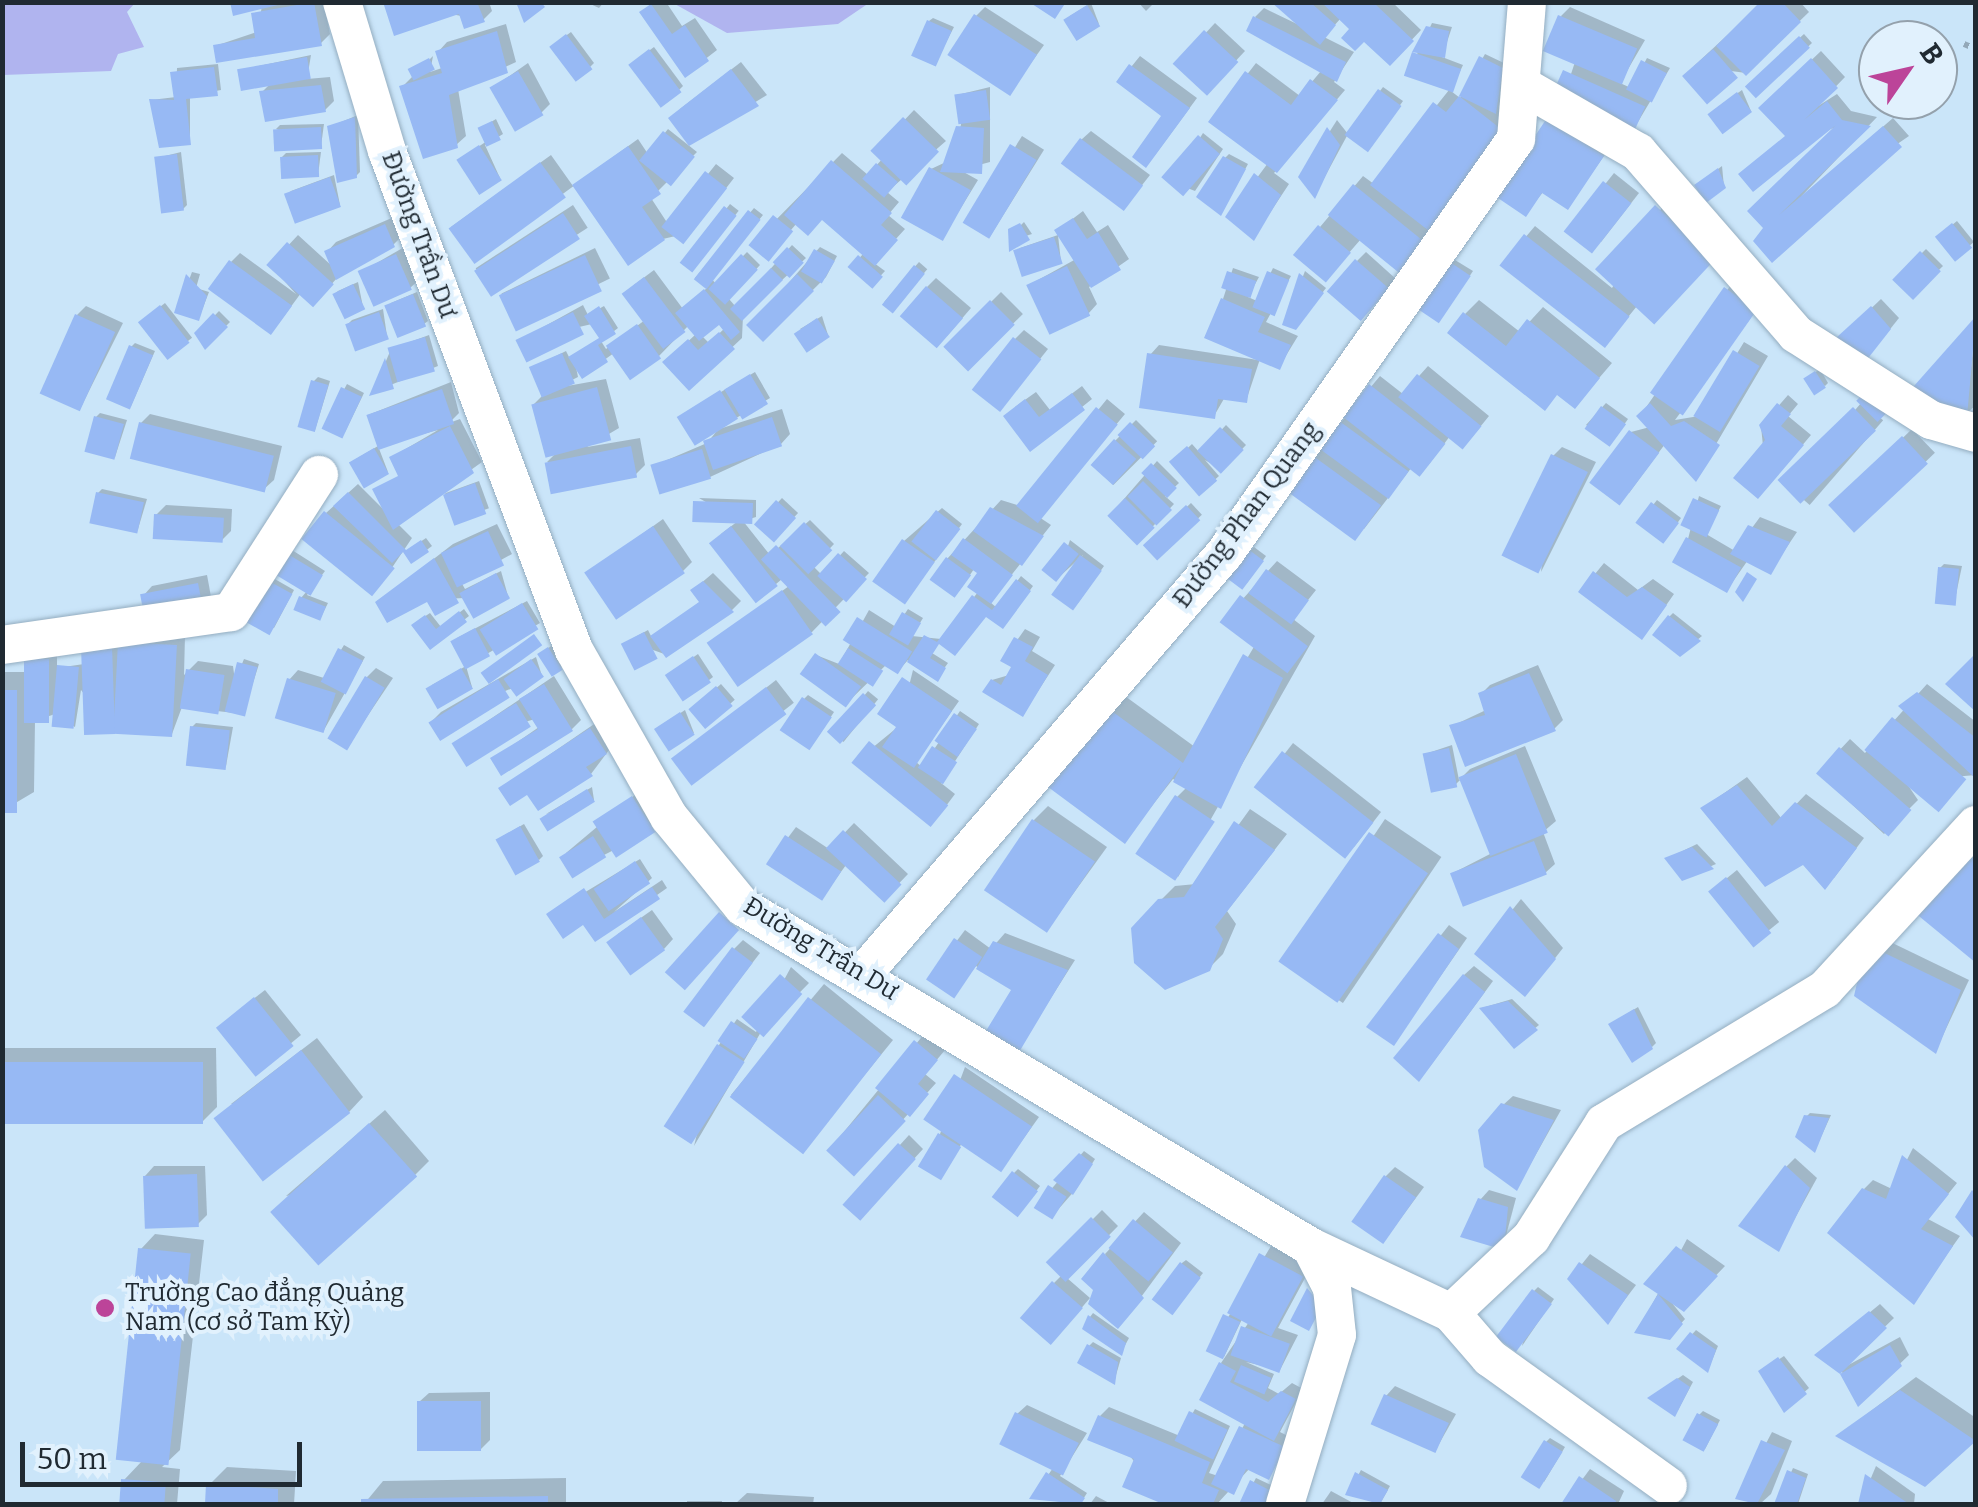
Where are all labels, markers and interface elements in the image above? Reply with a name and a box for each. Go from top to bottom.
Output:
north arrow [1858,20,1958,120]
text: B [1913,37,1950,71]
street label: Đường Trần Dư [375,148,463,322]
street label: Đường Phan Quang [1167,416,1327,614]
street label: Đường Trần Dư [738,891,904,1007]
place label: Trường Cao đẳng Quảng Nam (cơ sở Tam Kỳ) [125,1279,404,1338]
marker: Trường Cao đẳng Quảng Nam (cơ sở Tam Kỳ) [94,1297,116,1319]
scale bar [25,1422,308,1484]
text: 50 m [37,1441,107,1477]

